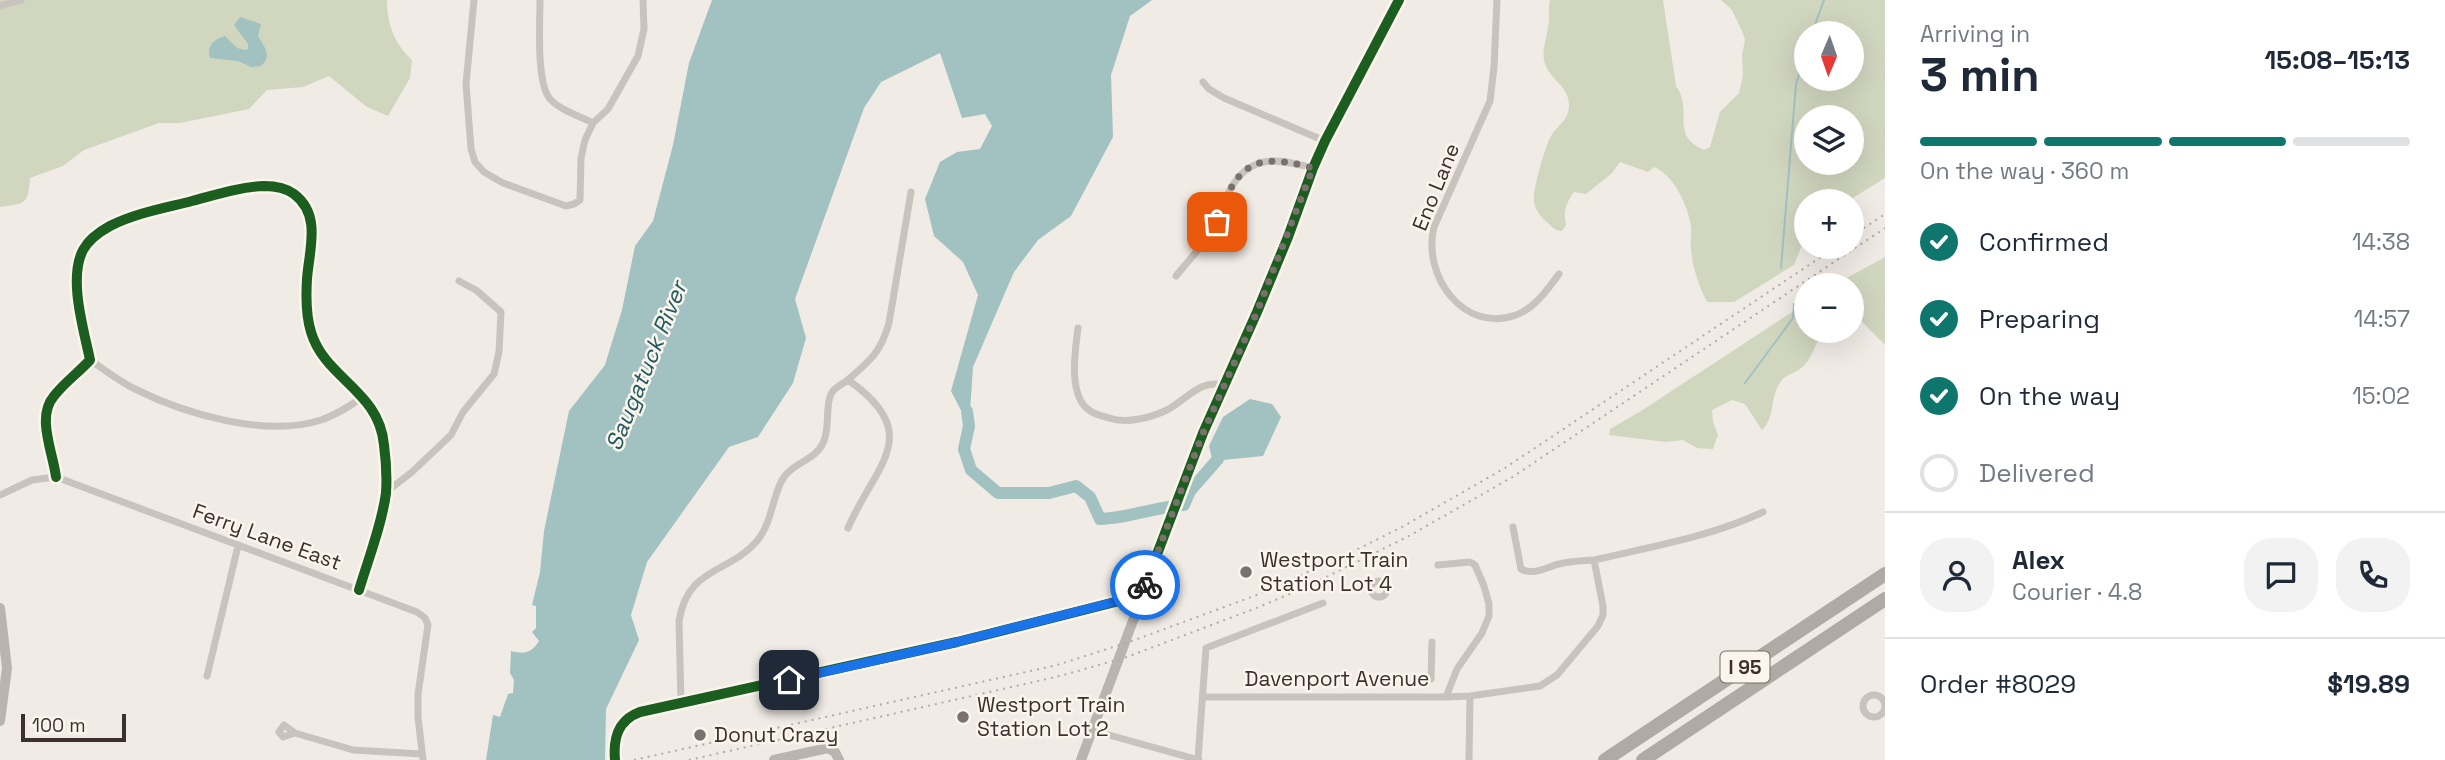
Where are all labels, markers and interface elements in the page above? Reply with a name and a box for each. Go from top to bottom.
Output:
text: Arriving in [1920,19,2030,49]
north arrow [1794,21,1864,91]
map controls [1794,21,1864,343]
text: 15:08–15:13 [2265,43,2410,77]
text: 3 min [1920,46,2040,104]
button: layers [1794,105,1864,175]
street label: Eno Lane [1406,139,1465,234]
text: On the way · 360 m [1920,156,2129,186]
button: + [1794,189,1864,259]
pin [1187,192,1247,252]
icon: bag [1198,203,1236,241]
icon: check [1920,223,1958,261]
text: Confirmed [1979,225,2109,259]
text: 14:38 [2352,227,2410,257]
button: − [1794,273,1864,343]
water label: Saugatuck River [598,275,694,455]
icon: check [1920,300,1958,338]
text: Preparing [1979,302,2100,336]
text: 14:57 [2354,304,2410,334]
icon: check [1920,377,1958,415]
text: On the way [1979,379,2120,413]
text: 15:02 [2352,381,2410,411]
text: Delivered [1979,456,2095,490]
street label: Ferry Lane East [189,497,345,576]
button: person [1920,538,1994,612]
button: chat [2244,538,2318,612]
button: phone [2336,538,2410,612]
text: Alex [2012,543,2065,577]
place label: Westport Train Station Lot 4 [1260,546,1408,597]
courier [1110,550,1180,620]
marker: Westport Train Station Lot 4 [1238,564,1254,580]
icon: bike [1126,566,1164,604]
text: Courier · 4.8 [2012,577,2142,607]
pin [759,650,819,710]
road number: I 95 [1720,652,1770,682]
icon: home [770,661,808,699]
street label: Davenport Avenue [1245,665,1430,692]
text: Order #8029 [1920,667,2076,701]
text: $19.89 [2327,667,2410,701]
place label: Westport Train Station Lot 2 [977,691,1125,742]
marker: Westport Train Station Lot 2 [955,709,971,725]
scale bar [21,711,126,743]
text: 100 m [32,713,86,738]
place label: Donut Crazy [714,721,838,748]
marker: Donut Crazy [692,727,708,743]

